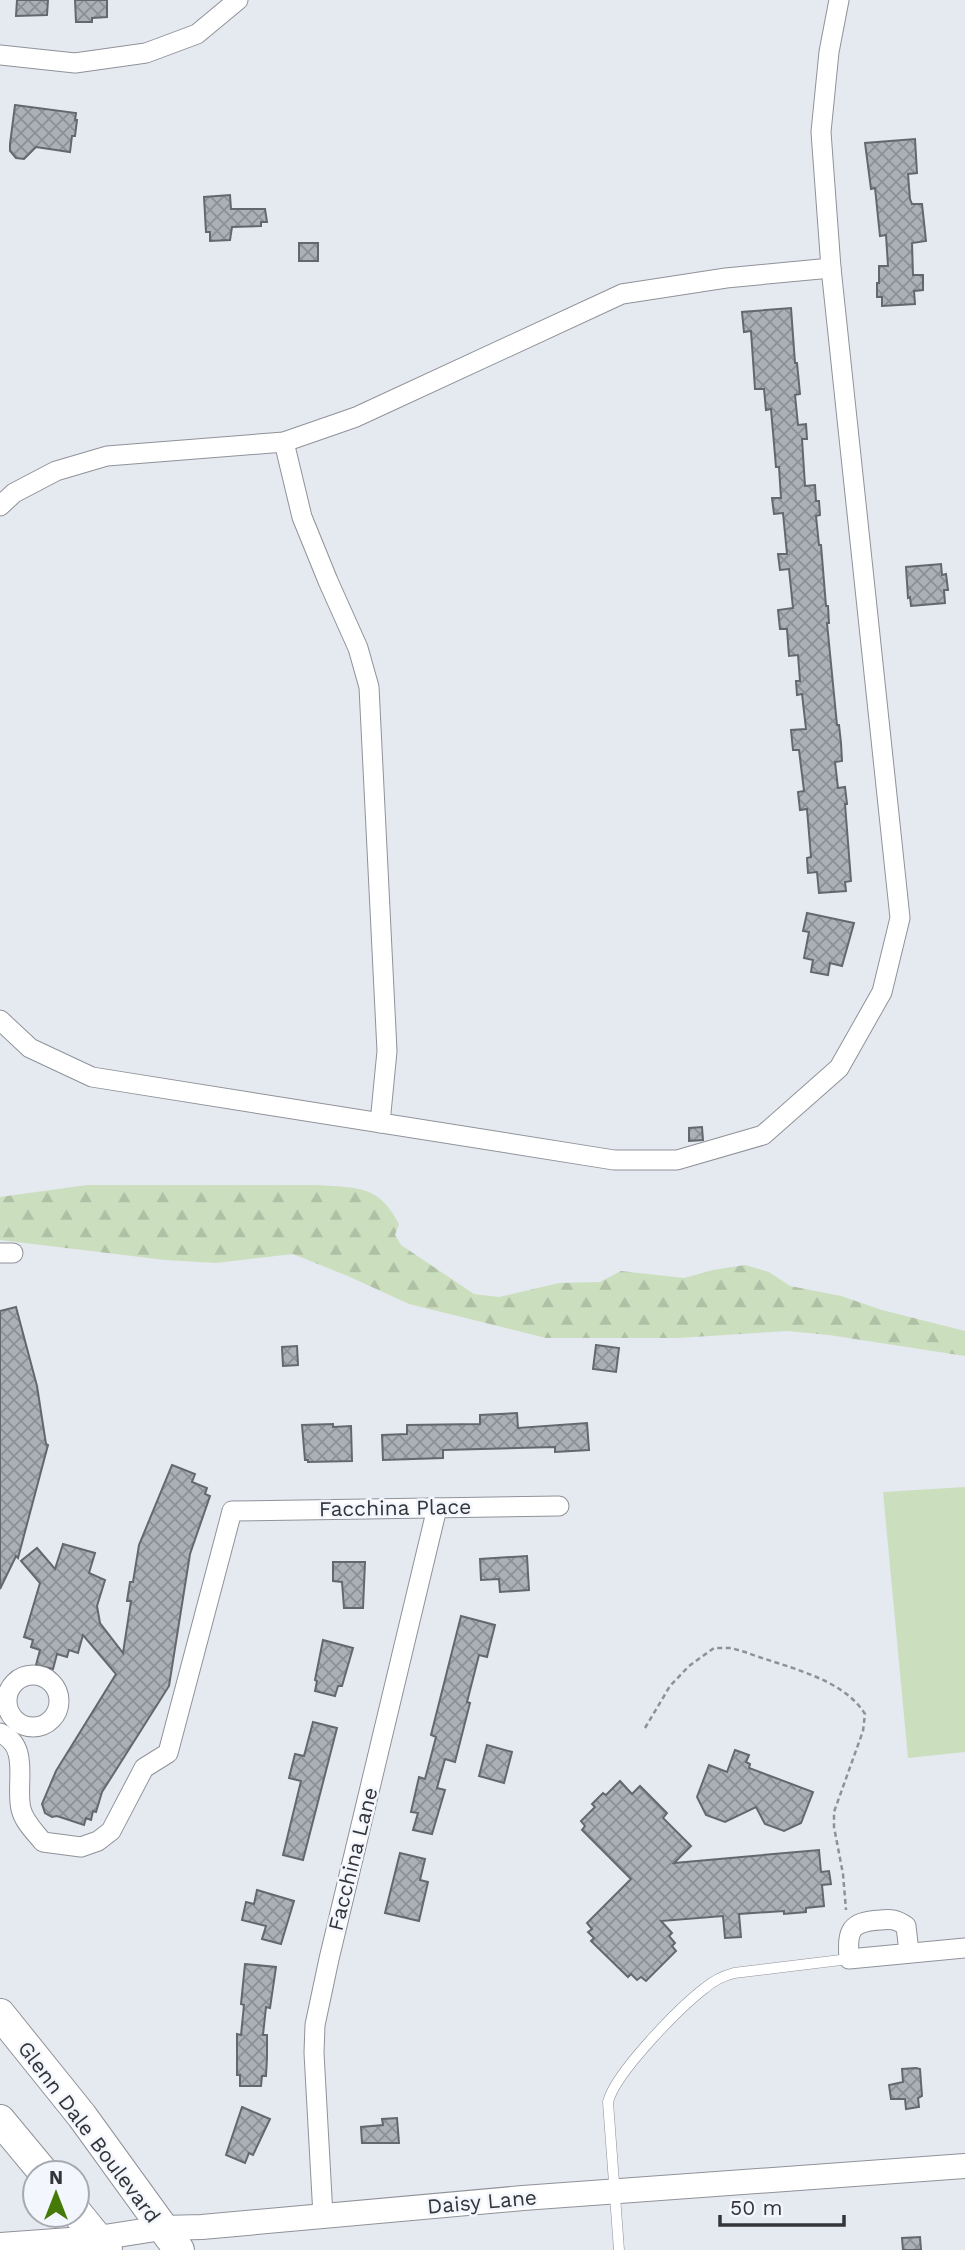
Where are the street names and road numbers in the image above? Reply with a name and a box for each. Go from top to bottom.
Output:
street label: Facchina Place [319,1494,471,1521]
street label: Facchina Lane [323,1785,382,1933]
street label: Glenn Dale Boulevard [13,2036,166,2228]
street label: Daisy Lane [426,2184,538,2219]

